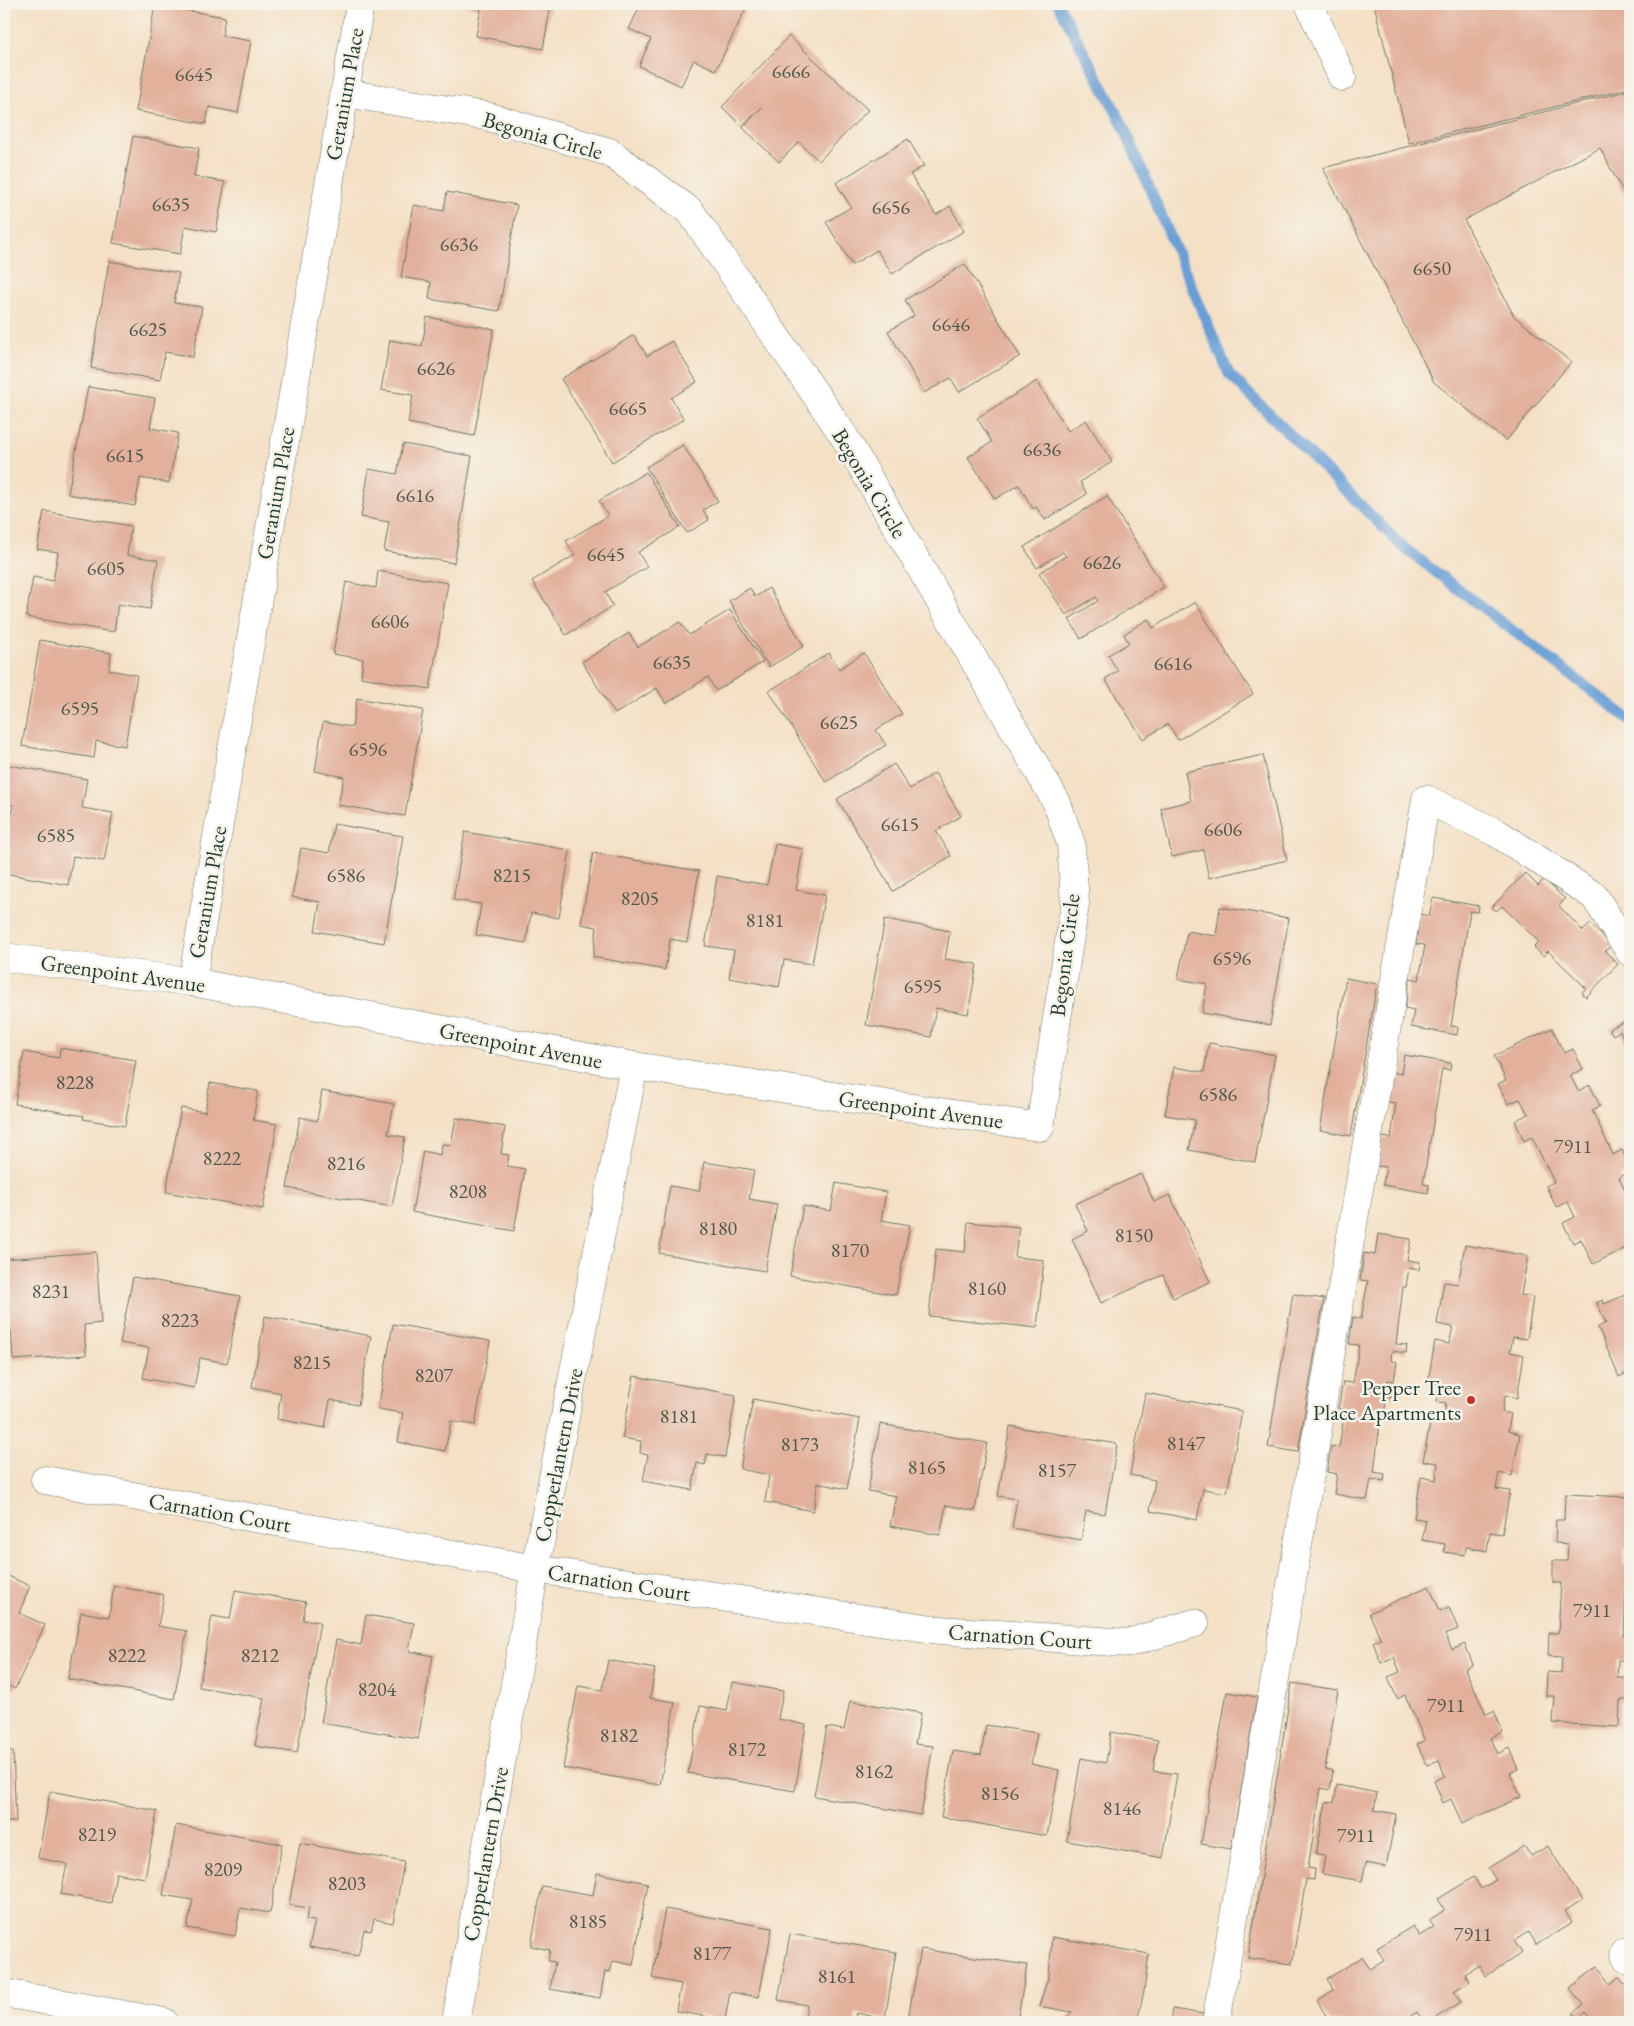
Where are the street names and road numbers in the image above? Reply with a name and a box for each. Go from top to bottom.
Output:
street label: Geranium Place [319,25,370,163]
street label: Begonia Circle [480,105,607,167]
street label: Begonia Circle [825,423,914,544]
street label: Geranium Place [250,424,301,562]
street label: Geranium Place [182,823,233,961]
street label: Begonia Circle [1043,892,1086,1018]
street label: Greenpoint Avenue [39,948,207,999]
street label: Greenpoint Avenue [437,1015,605,1076]
street label: Greenpoint Avenue [837,1084,1005,1135]
street label: Copperlantern Drive [527,1365,590,1545]
street label: Carnation Court [147,1486,293,1539]
street label: Carnation Court [546,1557,692,1608]
street label: Carnation Court [947,1617,1093,1656]
street label: Copperlantern Drive [456,1764,515,1944]

